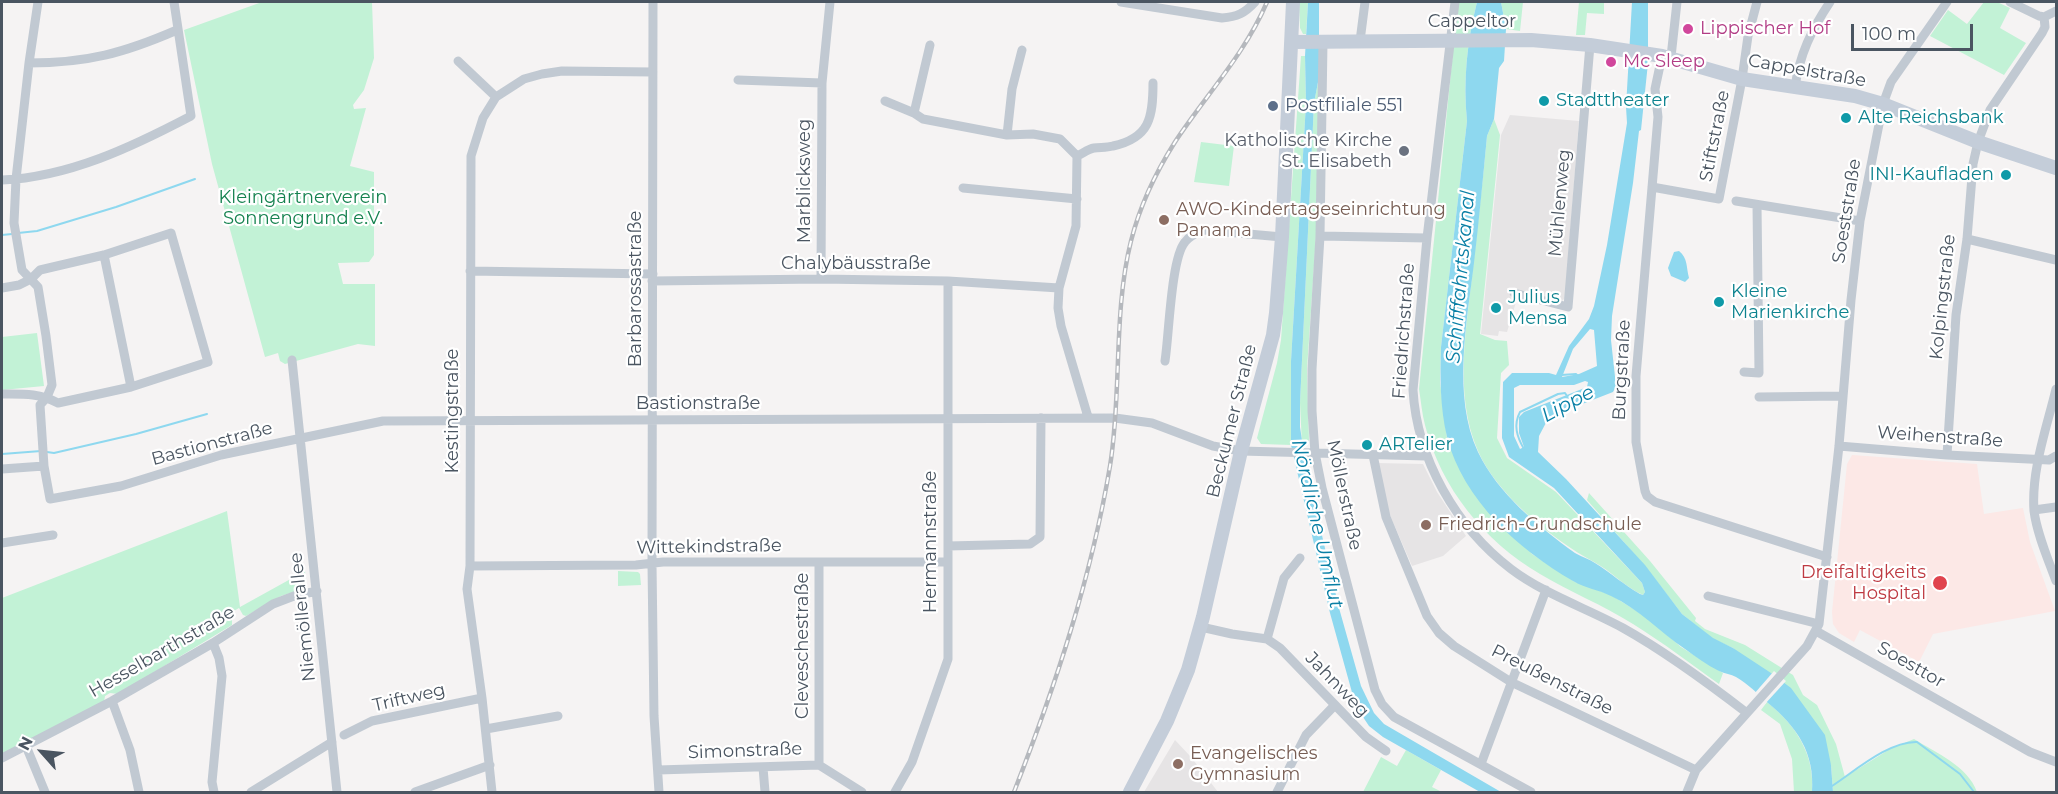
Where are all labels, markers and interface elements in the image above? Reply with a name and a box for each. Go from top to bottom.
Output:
street label: Cappeltor [1428,11,1516,33]
scale bar [1854,12,1976,50]
place label: Lippischer Hof [1700,18,1830,40]
marker: Lippischer Hof [1681,22,1695,36]
text: 100 m [1862,23,1916,45]
street label: Cappelstraße [1746,50,1868,92]
place label: Mc Sleep [1623,51,1705,73]
marker: Mc Sleep [1604,55,1618,69]
street label: Stiftstraße [1696,88,1734,184]
place label: Stadttheater [1556,90,1670,112]
marker: Stadttheater [1537,94,1551,108]
place label: Postfiliale 551 [1285,95,1403,117]
marker: Postfiliale 551 [1266,99,1280,113]
place label: Alte Reichsbank [1858,107,2004,129]
marker: Alte Reichsbank [1839,111,1853,125]
street label: Marblicksweg [794,119,816,243]
place label: Katholische Kirche St. Elisabeth [1224,130,1392,172]
marker: Katholische Kirche St. Elisabeth [1397,144,1411,158]
street label: Mühlenweg [1545,148,1575,258]
street label: Soeststraße [1828,157,1866,265]
place label: INI-Kaufladen [1870,164,1994,186]
marker: INI-Kaufladen [1999,168,2013,182]
park label: Kleingärtnerverein Sonnengrund e.V. [218,187,388,230]
water label: Schifffahrtskanal [1441,190,1481,364]
place label: AWO-Kindertageseinrichtung Panama [1176,199,1446,242]
street label: Barbarossastraße [625,211,647,367]
marker: AWO-Kindertageseinrichtung Panama [1157,213,1171,227]
street label: Kolpingstraße [1926,233,1960,361]
street label: Chalybäusstraße [781,253,931,275]
street label: Friedrichstraße [1388,262,1420,400]
place label: Kleine Marienkirche [1731,281,1849,324]
place label: Julius Mensa [1508,287,1568,330]
marker: Kleine Marienkirche [1712,295,1726,309]
marker: Julius Mensa [1489,301,1503,315]
street label: Burgstraße [1609,319,1635,421]
street label: Beckumer Straße [1202,342,1262,500]
street label: Kestingstraße [442,349,464,473]
water label: Lippe [1537,380,1599,428]
street label: Bastionstraße [636,393,760,415]
street label: Bastionstraße [149,417,275,471]
street label: Weihenstraße [1876,422,2004,452]
place label: ARTelier [1379,434,1453,456]
water label: Nördliche Umflut [1286,437,1348,611]
street label: Möllerstraße [1322,438,1366,552]
marker: ARTelier [1360,438,1374,452]
street label: Hermannstraße [920,471,942,613]
place label: Friedrich-Grundschule [1438,514,1642,536]
marker: Friedrich-Grundschule [1419,518,1433,532]
street label: Wittekindstraße [636,535,782,559]
street label: Niemöllerallee [285,551,321,683]
place label: Dreifaltigkeits Hospital [1801,562,1926,604]
street label: Cleveschestraße [792,573,814,719]
marker: Dreifaltigkeits Hospital [1931,574,1949,592]
street label: Hesselbarthstraße [85,601,239,703]
street label: Soesttor [1873,637,1949,693]
street label: Preußenstraße [1488,640,1616,720]
street label: Jahnweg [1301,648,1373,722]
street label: Triftweg [371,679,447,717]
north arrow [12,722,72,782]
text: N [14,734,37,754]
street label: Simonstraße [687,738,803,764]
place label: Evangelisches Gymnasium [1190,743,1318,786]
marker: Evangelisches Gymnasium [1171,757,1185,771]

